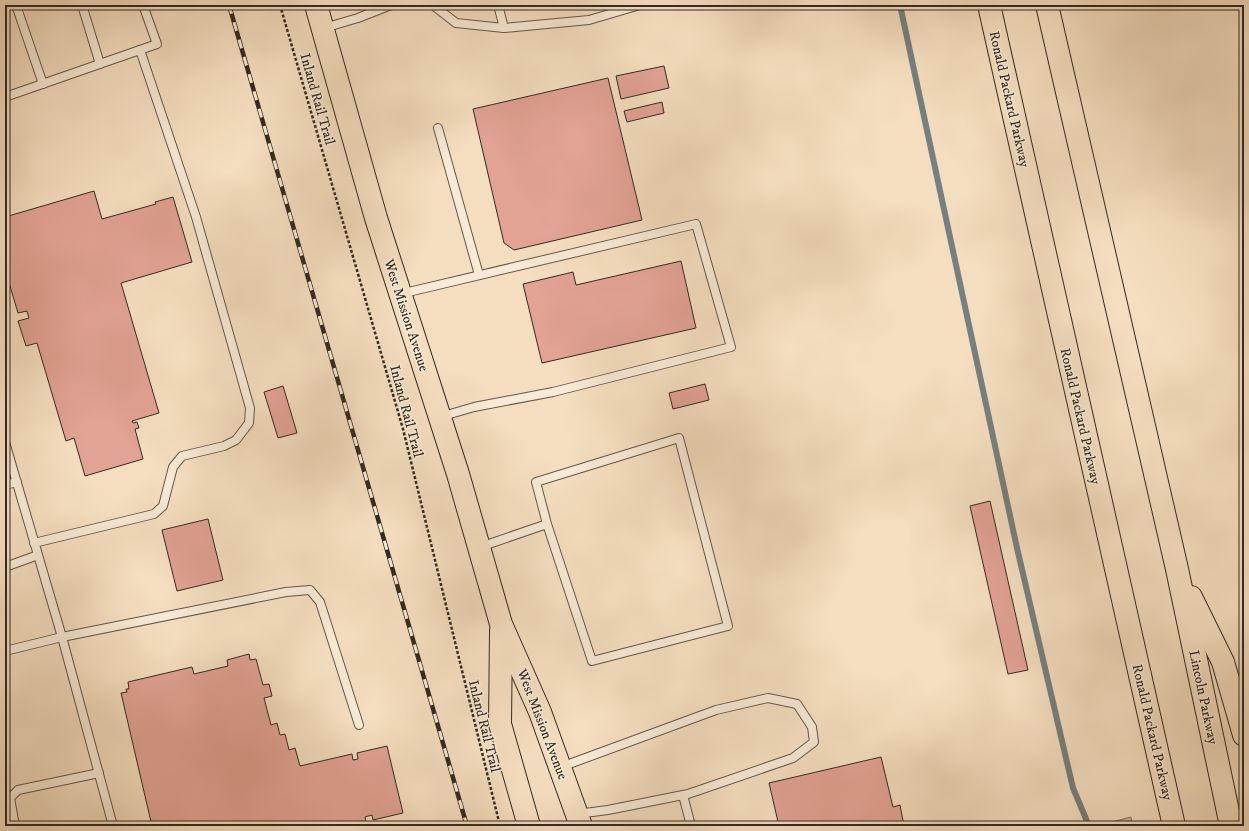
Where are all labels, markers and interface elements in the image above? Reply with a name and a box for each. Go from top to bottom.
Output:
street label: Ronald Packard Parkway [985,29,1034,169]
street label: Inland Rail Trail [295,51,339,148]
street label: West Mission Avenue [379,256,433,374]
street label: Ronald Packard Parkway [1056,346,1105,486]
street label: Inland Rail Trail [385,363,427,460]
street label: Lincoln Parkway [1184,648,1222,746]
street label: Ronald Packard Parkway [1128,662,1177,802]
street label: West Mission Avenue [512,666,571,782]
street label: Inland Rail Trail [464,678,504,775]

